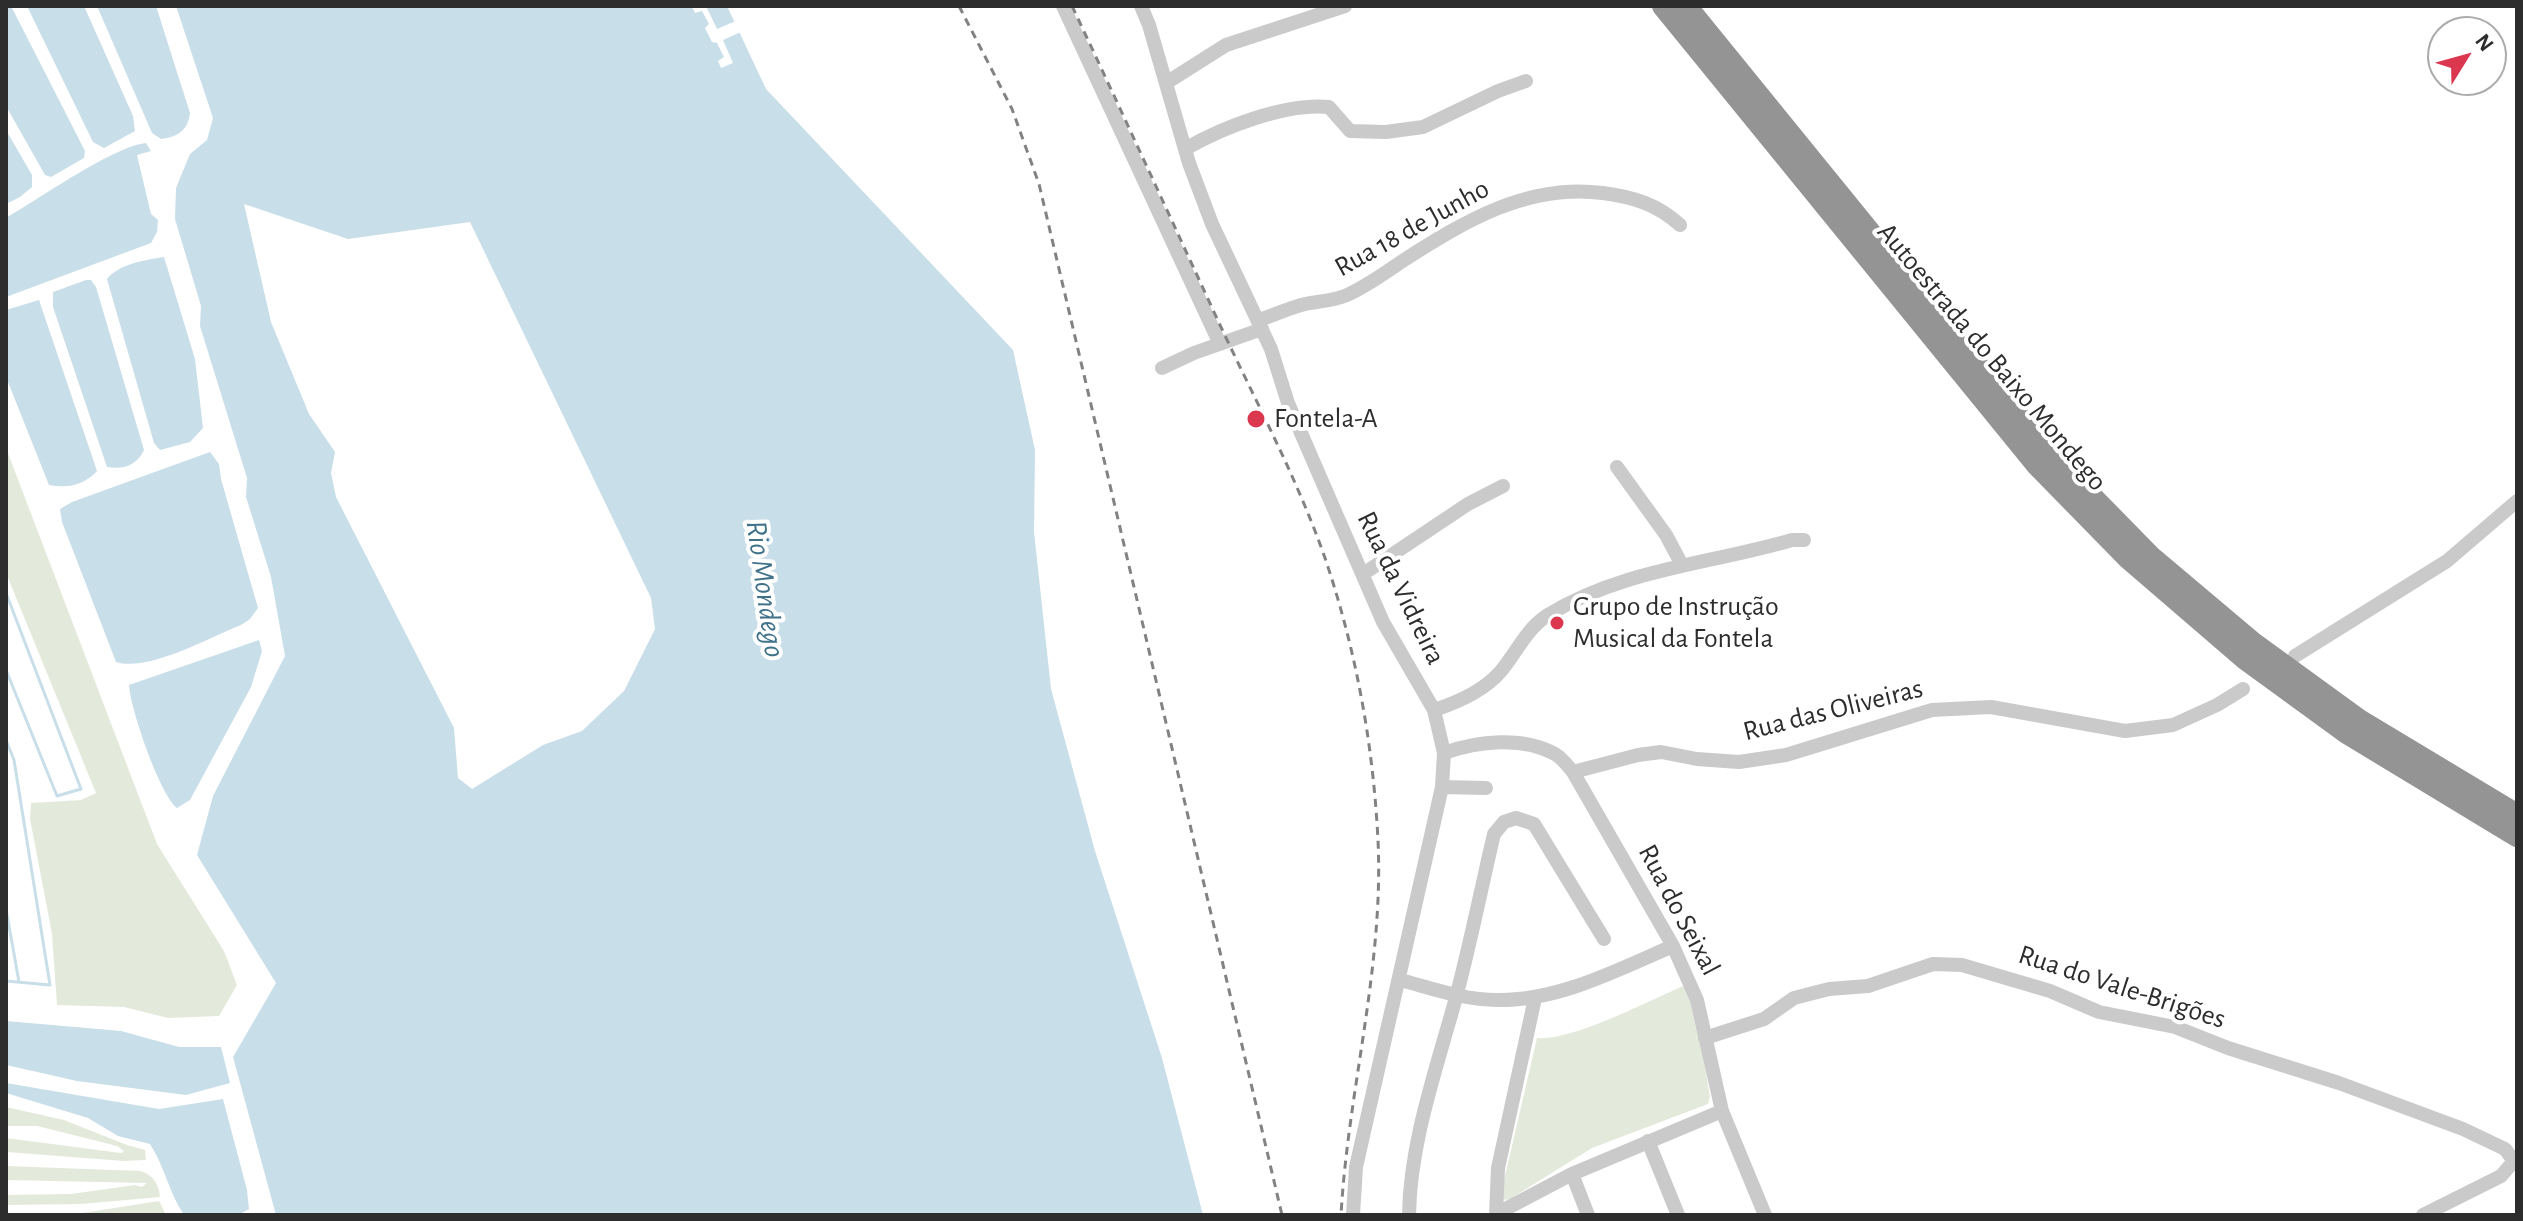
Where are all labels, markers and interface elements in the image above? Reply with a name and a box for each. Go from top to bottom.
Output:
north arrow [2427,16,2507,96]
text: N [2471,30,2498,55]
street label: Rua 18 de Junho [1329,172,1495,284]
street label: Autoestrada do Baixo Mondego [1870,216,2114,498]
place label: Fontela-A [1274,402,1378,436]
marker: Fontela-A [1245,408,1267,430]
street label: Rua da Vidreira [1349,506,1453,670]
water label: Rio Mondego [738,518,792,660]
place label: Grupo de Instrução Musical da Fontela [1573,590,1779,656]
marker: Grupo de Instrução Musical da Fontela [1548,614,1566,632]
street label: Rua das Oliveiras [1740,671,1926,749]
street label: Rua do Seixal [1630,839,1728,981]
street label: Rua do Vale-Brigões [2014,938,2230,1036]

